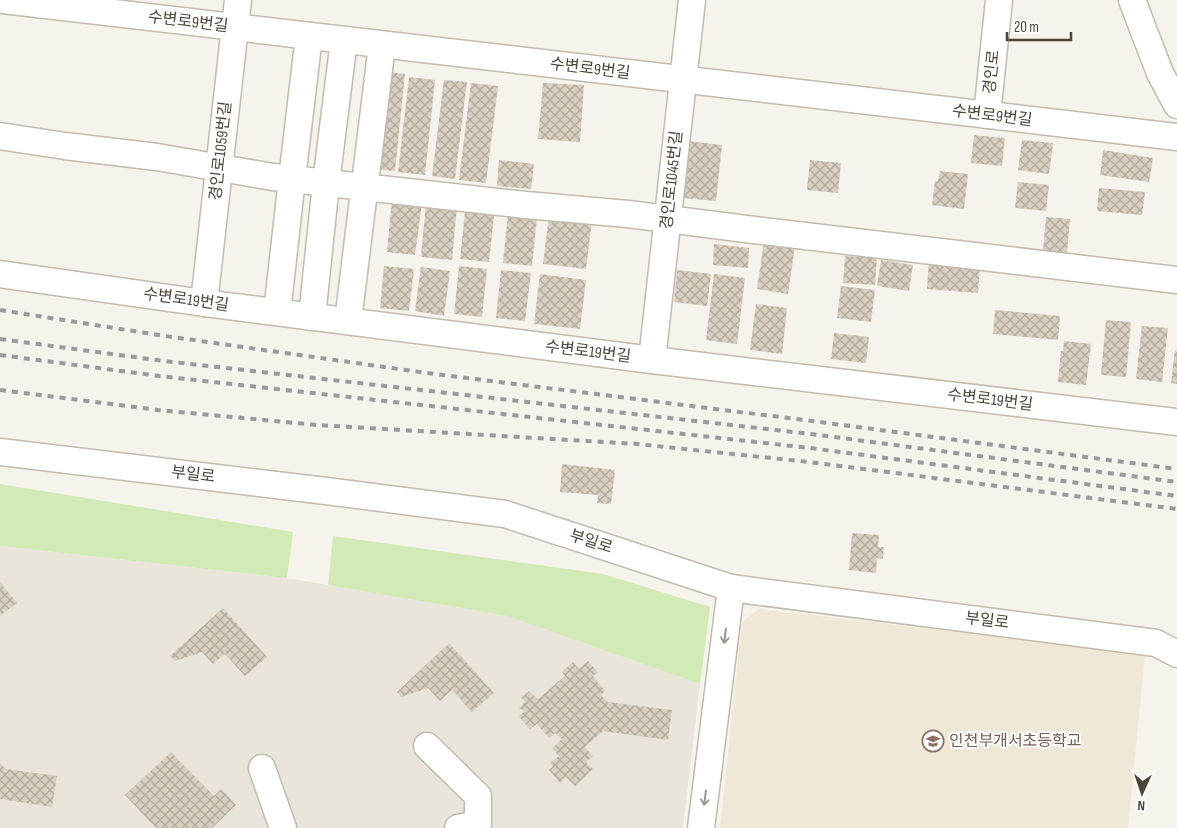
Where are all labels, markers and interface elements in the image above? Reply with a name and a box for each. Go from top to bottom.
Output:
street label: 수변로9번길 [147,8,229,36]
scale bar [1007,10,1071,42]
text: 20 m [1014,18,1039,37]
street label: 경인로 [980,49,1004,95]
street label: 수변로9번길 [549,55,631,83]
street label: 경인로1059번길 [206,100,236,202]
street label: 수변로9번길 [951,102,1033,130]
street label: 경인로1045번길 [657,130,687,230]
street label: 수변로19번길 [142,285,230,315]
street label: 수변로19번길 [544,337,632,367]
street label: 수변로19번길 [946,385,1034,415]
street label: 부일로 [170,463,216,487]
street label: 부일로 [567,526,615,558]
street label: 부일로 [964,609,1010,633]
one-way arrow [720,628,730,644]
school or university icon: 인천부개서초등학교 [921,729,945,753]
place label: 인천부개서초등학교 [949,732,1081,751]
north arrow [1117,768,1167,818]
one-way arrow [700,789,710,805]
text: N [1137,797,1146,814]

